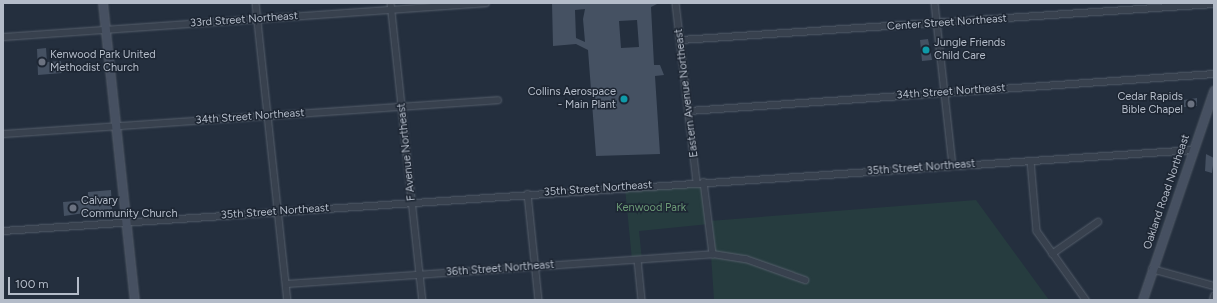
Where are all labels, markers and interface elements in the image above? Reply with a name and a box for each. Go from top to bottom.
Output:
street label: 33rd Street Northeast [190,10,298,30]
street label: Center Street Northeast [887,12,1007,34]
street label: Eastern Avenue Northeast [673,28,701,158]
place label: Jungle Friends Child Care [934,37,1005,63]
marker: Jungle Friends Child Care [921,45,931,55]
place label: Kenwood Park United Methodist Church [50,49,156,75]
marker: Kenwood Park United Methodist Church [37,57,47,67]
street label: 34th Street Northeast [896,82,1006,102]
place label: Collins Aerospace - Main Plant [528,86,616,112]
place label: Cedar Rapids Bible Chapel [1117,91,1183,117]
marker: Collins Aerospace - Main Plant [619,94,629,104]
marker: Cedar Rapids Bible Chapel [1186,99,1196,109]
street label: F Avenue Northeast [395,102,419,202]
street label: 34th Street Northeast [195,107,305,127]
street label: Oakland Road Northeast [1141,133,1193,251]
street label: 35th Street Northeast [866,158,976,178]
street label: 35th Street Northeast [543,179,653,199]
place label: Calvary Community Church [81,195,178,221]
park label: Kenwood Park [616,201,686,215]
street label: 35th Street Northeast [220,202,330,222]
marker: Calvary Community Church [68,203,78,213]
street label: 36th Street Northeast [445,259,555,279]
scale bar [10,269,81,295]
text: 100 m [15,277,49,291]

